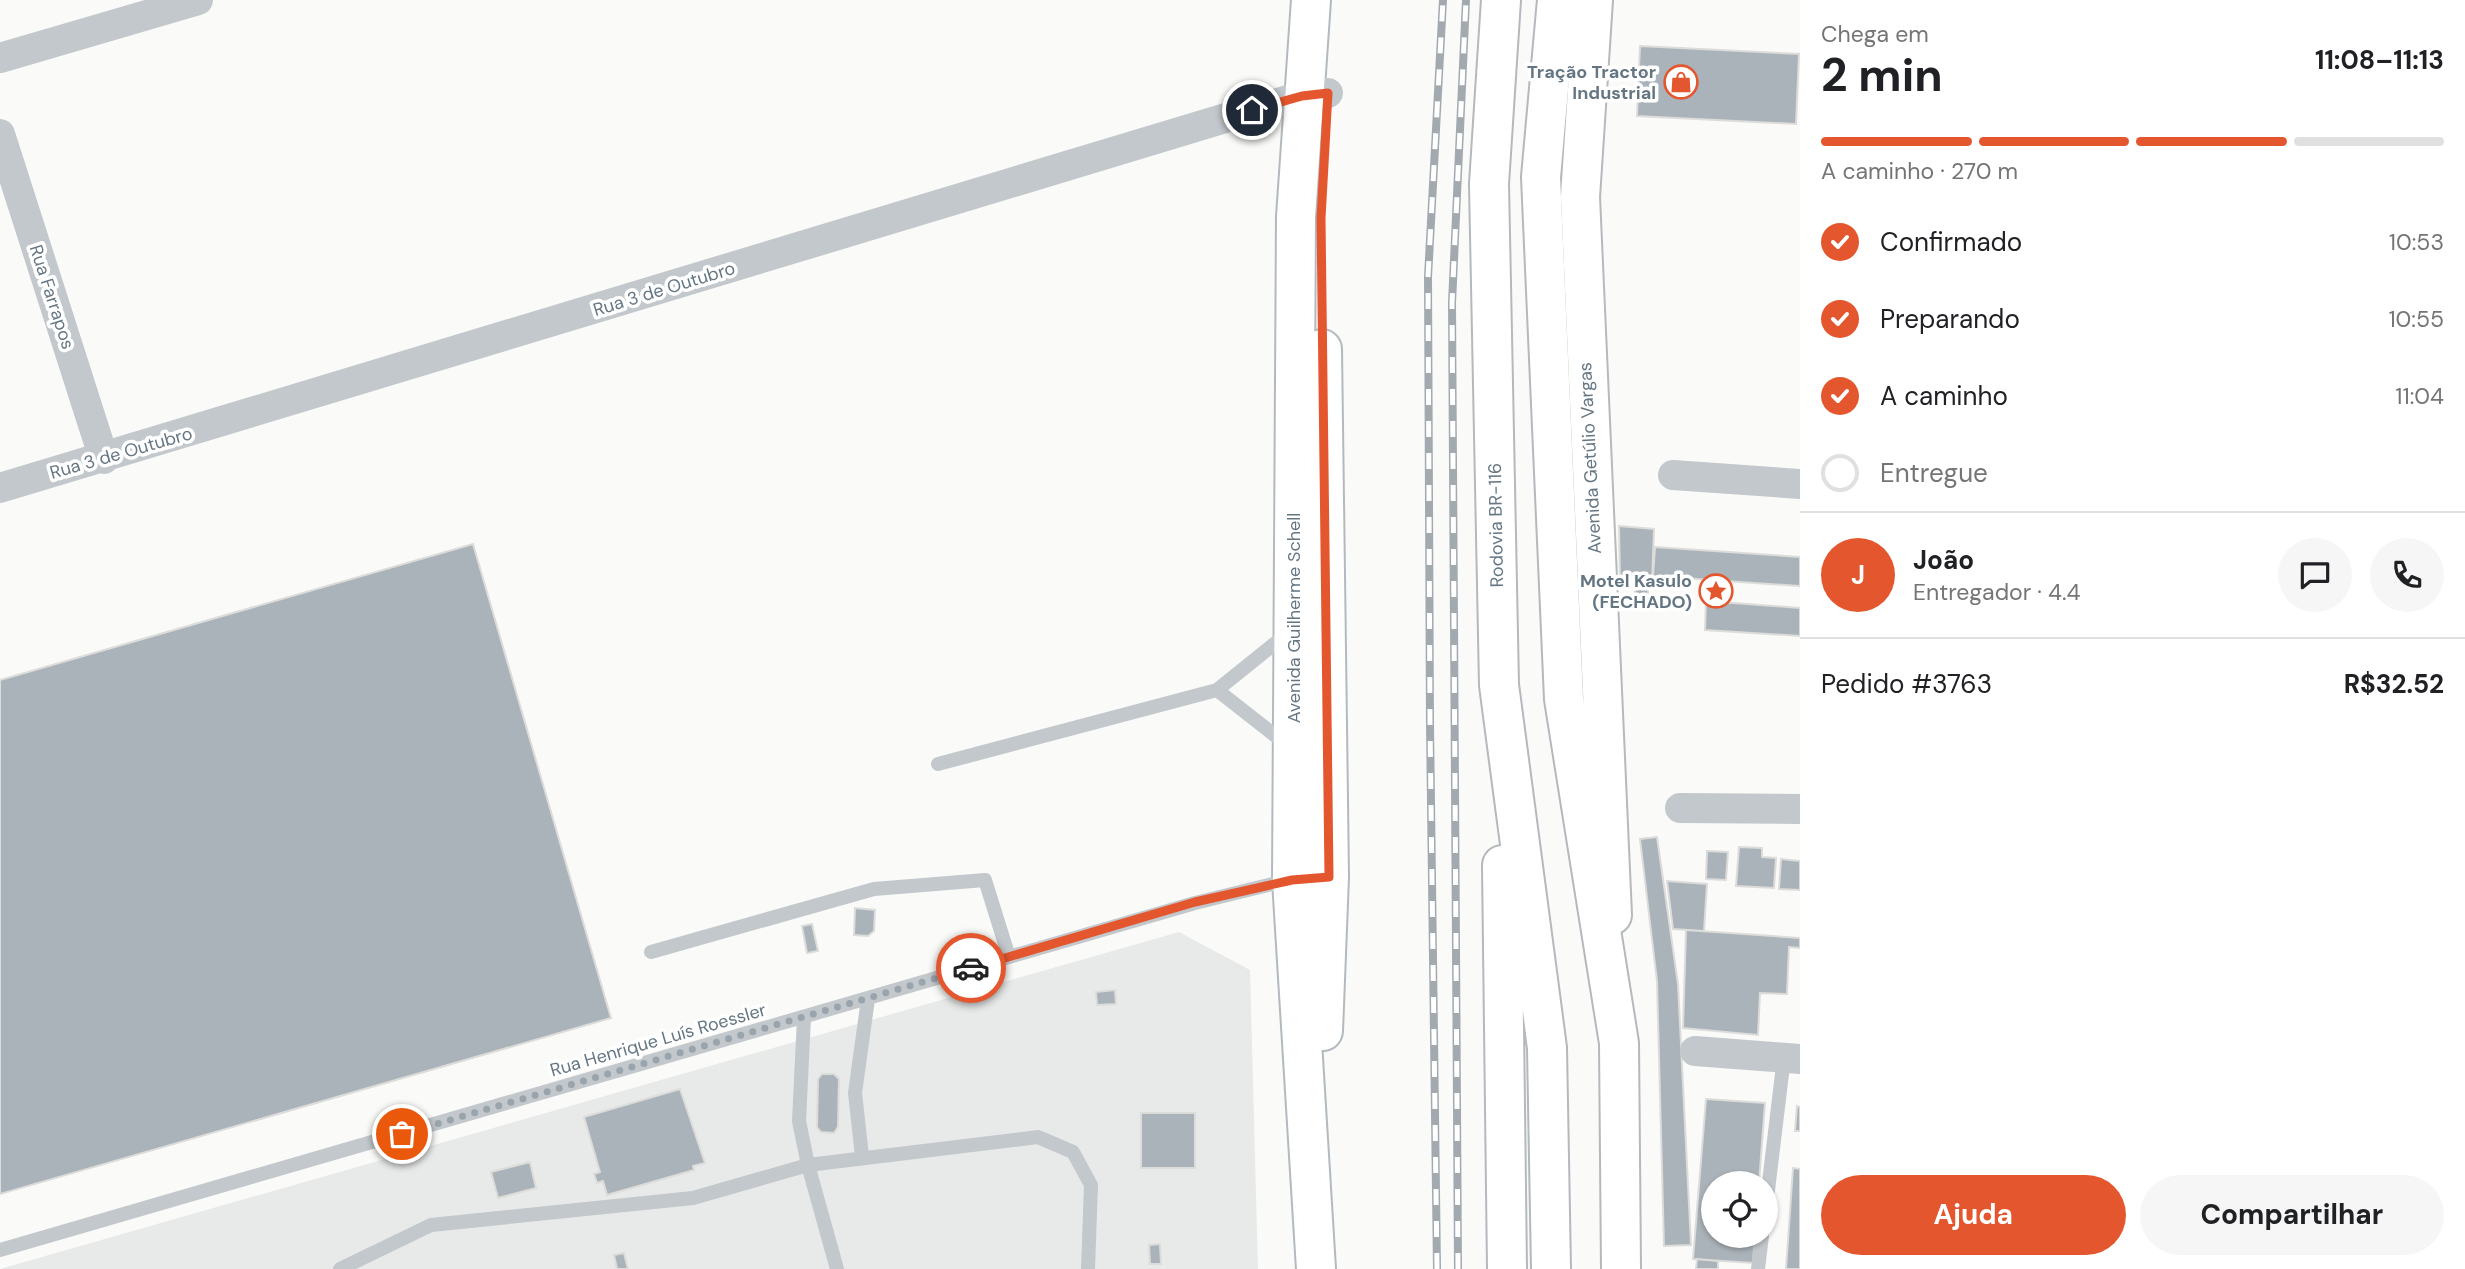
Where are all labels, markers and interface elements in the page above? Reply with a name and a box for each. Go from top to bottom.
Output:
text: Chega em [1821,19,1929,49]
text: 11:08–11:13 [2315,43,2444,77]
text: 2 min [1821,45,1943,105]
place label: Tração Tractor Industrial [1527,60,1656,105]
shop icon: Tração Tractor Industrial [1662,63,1700,101]
pin [1222,80,1282,140]
icon: home [1233,91,1271,129]
text: A caminho · 270 m [1821,156,2018,186]
icon: check [1821,223,1859,261]
text: Confirmado [1880,225,2022,259]
text: 10:53 [2389,227,2444,257]
street label: Rua Farrapos [24,242,80,352]
street label: Rua 3 de Outubro [590,256,738,322]
icon: check [1821,300,1859,338]
text: Preparando [1880,302,2020,336]
text: 10:55 [2388,304,2444,334]
street label: Avenida Getúlio Vargas [1573,362,1607,554]
icon: check [1821,377,1859,415]
text: A caminho [1880,379,2008,413]
text: 11:04 [2395,381,2444,411]
street label: Rua 3 de Outubro [47,421,195,485]
text: Entregue [1880,456,1988,490]
street label: Rodovia BR-116 [1483,463,1509,587]
street label: Avenida Guilherme Schell [1282,513,1306,723]
button: chat [2278,538,2352,612]
button: phone [2370,538,2444,612]
text: João [1913,543,1974,577]
text: J [1851,558,1865,592]
place label: Motel Kasulo (FECHADO) [1580,569,1692,614]
place icon: Motel Kasulo (FECHADO) [1697,572,1735,610]
text: Entregador · 4.4 [1913,577,2080,607]
text: Pedido #3763 [1821,667,1992,701]
text: R$32.52 [2344,667,2444,701]
courier [936,933,1006,1003]
icon: car [952,949,990,987]
street label: Rua Henrique Luís Roessler [547,998,769,1082]
pin [372,1104,432,1164]
icon: bag [383,1115,421,1153]
map controls [1701,1171,1778,1248]
button: locate [1701,1171,1778,1248]
button: Ajuda [1821,1175,2126,1255]
button: Compartilhar [2140,1175,2444,1255]

